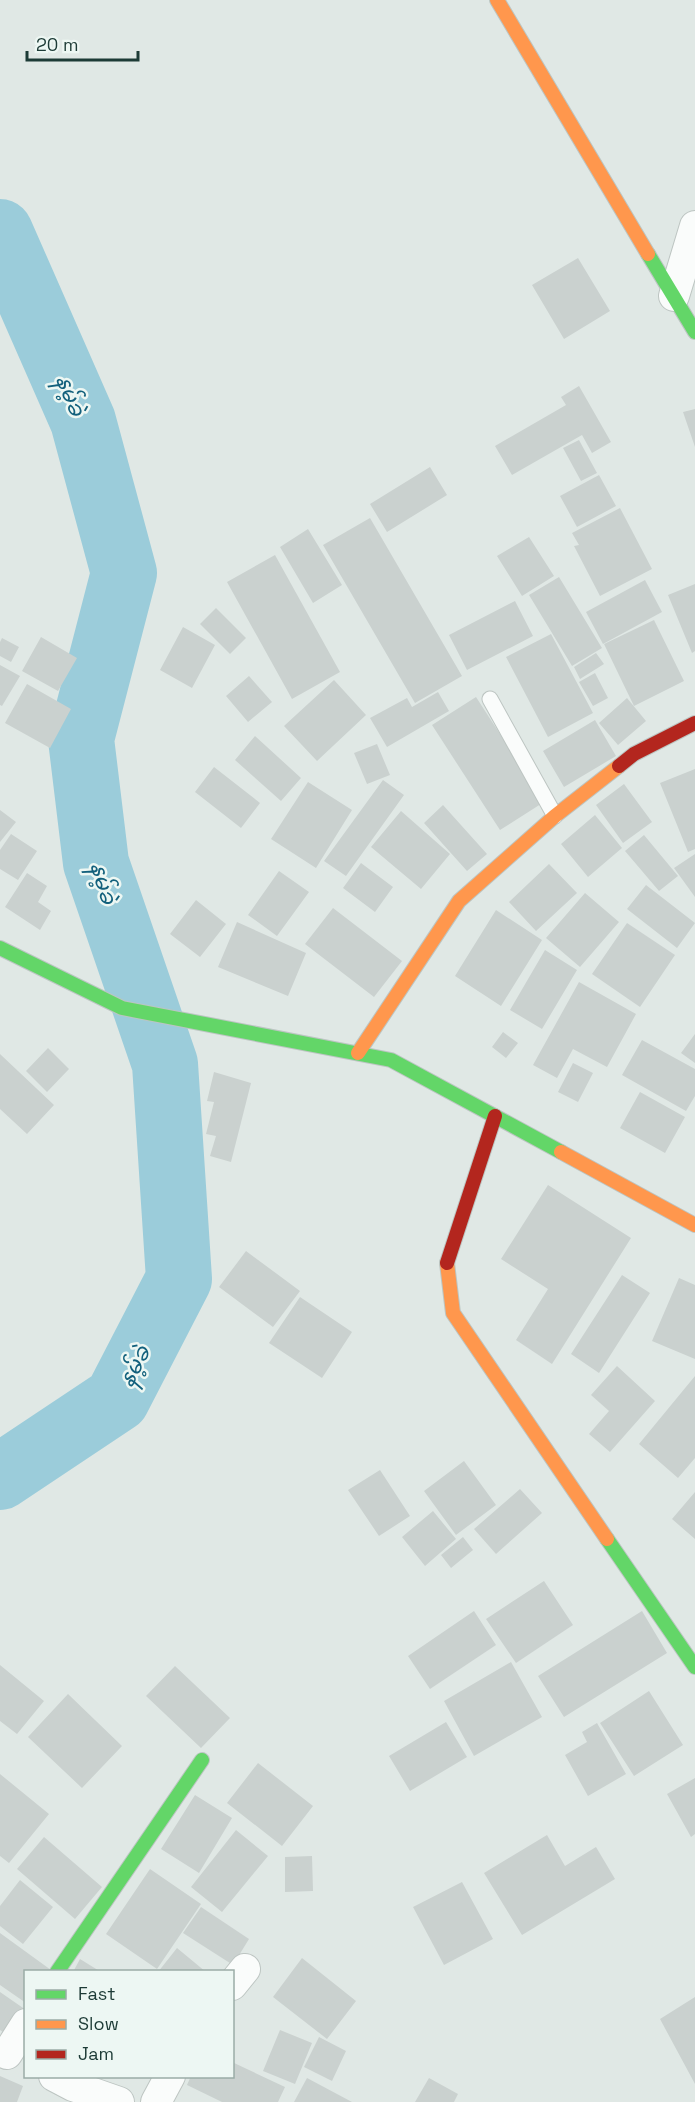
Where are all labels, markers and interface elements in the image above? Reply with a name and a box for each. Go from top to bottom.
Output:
scale bar [27,24,138,62]
text: 20 m [36,33,79,56]
water label: နမ့်ခဲ [45,370,94,423]
water label: နမ့်ခဲ [80,858,125,910]
water label: နမ့်ခဲ [111,1339,161,1393]
legend [24,1970,234,2078]
text: Fast [78,1982,115,2005]
text: Slow [78,2012,119,2035]
text: Jam [78,2042,114,2065]

